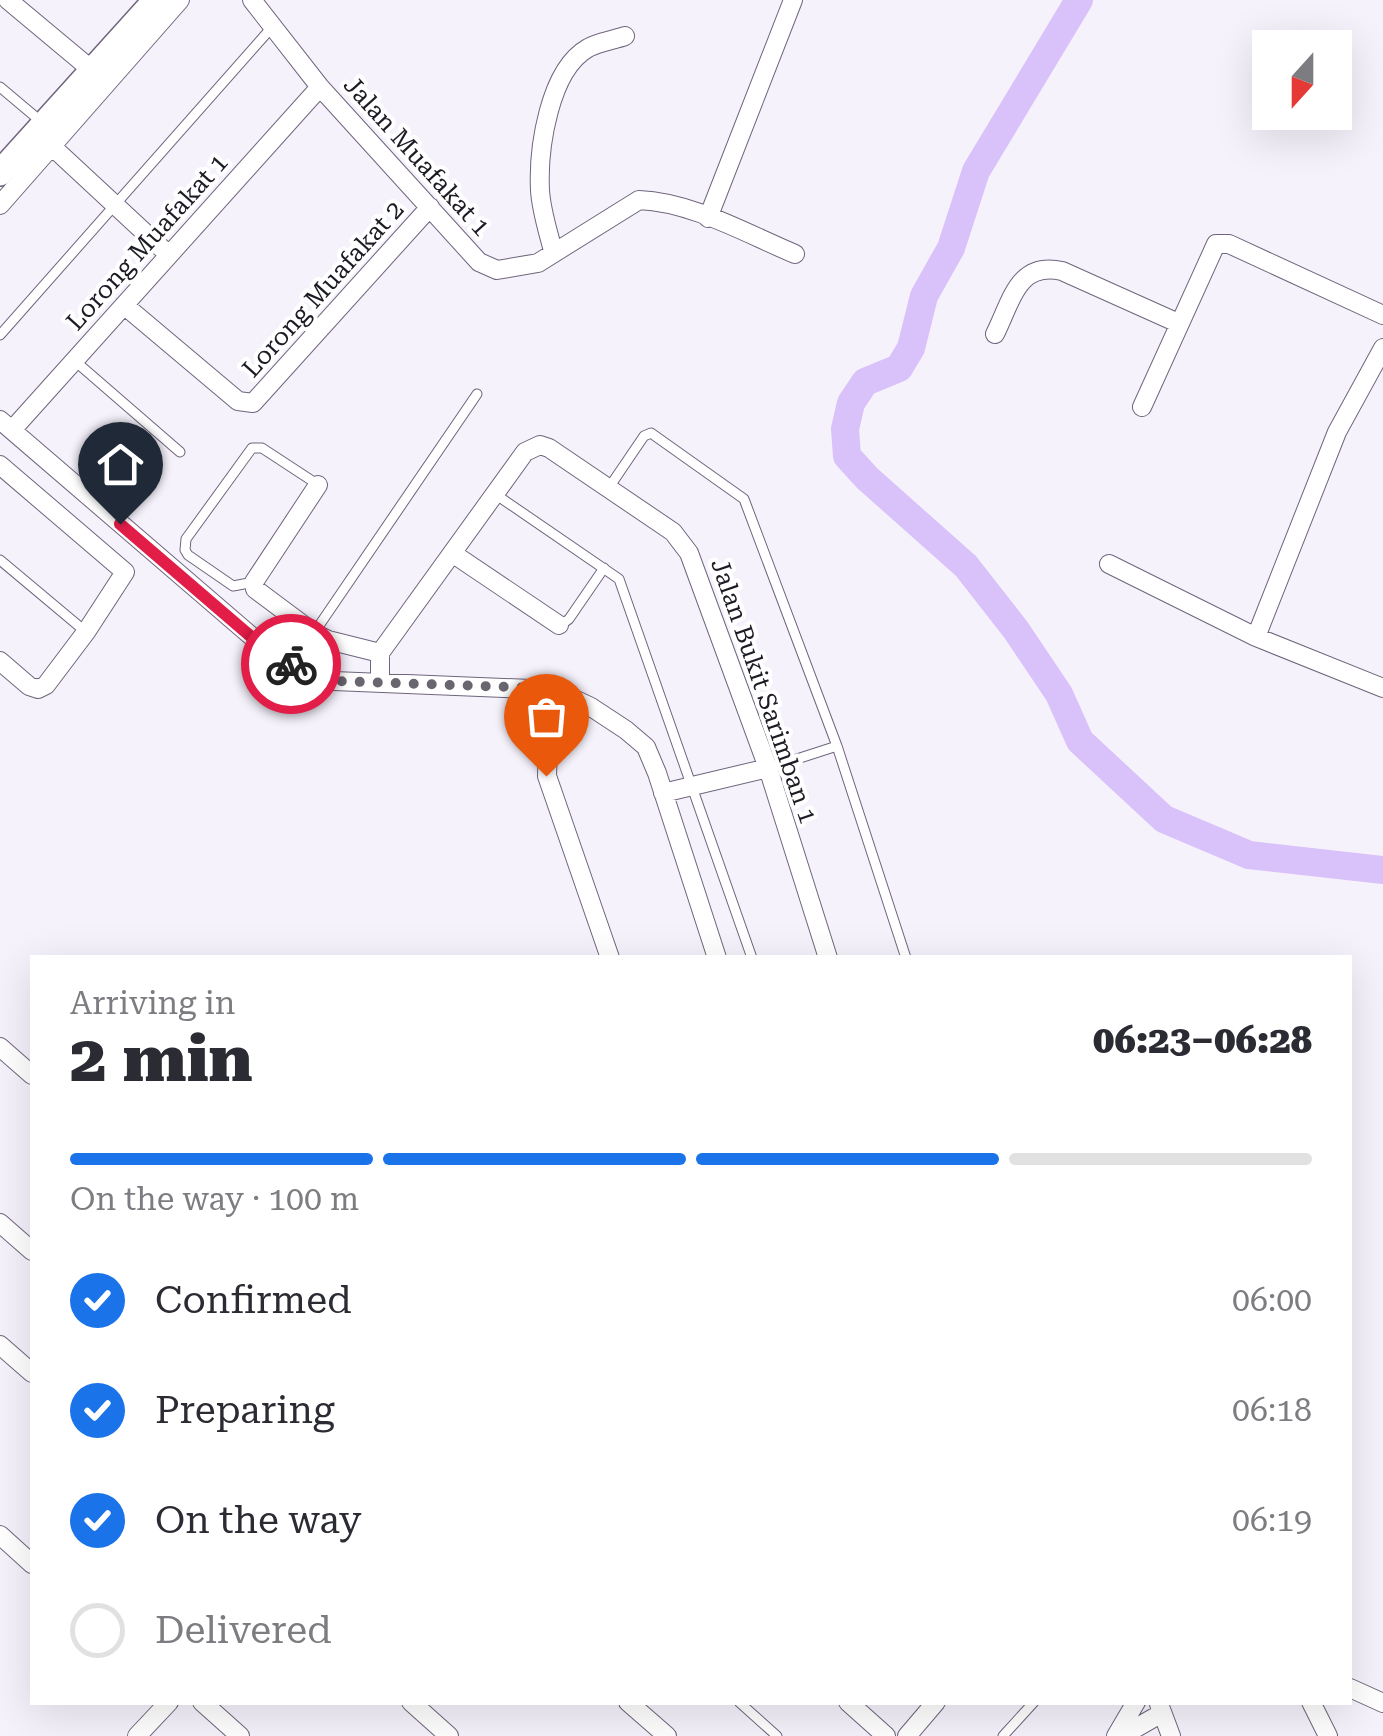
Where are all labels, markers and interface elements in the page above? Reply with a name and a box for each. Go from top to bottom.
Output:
north arrow [1252,30,1352,130]
map controls [1252,30,1352,130]
street label: Jalan Muafakat 1 [338,70,496,242]
street label: Lorong Muafakat 1 [60,148,234,336]
street label: Lorong Muafakat 2 [236,195,410,383]
pin [78,422,163,525]
icon: home [93,437,148,492]
street label: Jalan Bukit Sarimban 1 [705,555,823,827]
courier [241,614,341,714]
icon: bike [264,637,319,692]
pin [504,674,589,777]
icon: bag [519,689,574,744]
text: Arriving in [70,984,235,1022]
text: 06:23–06:28 [1093,1018,1312,1062]
text: 2 min [70,1021,253,1097]
text: On the way · 100 m [70,1180,359,1218]
icon: check [70,1273,125,1328]
text: Confirmed [155,1278,352,1322]
text: 06:00 [1232,1281,1312,1319]
icon: check [70,1383,125,1438]
text: Preparing [155,1388,335,1432]
text: 06:18 [1232,1391,1312,1429]
icon: check [70,1493,125,1548]
text: On the way [155,1498,361,1542]
text: 06:19 [1232,1501,1312,1539]
text: Delivered [155,1608,332,1652]

